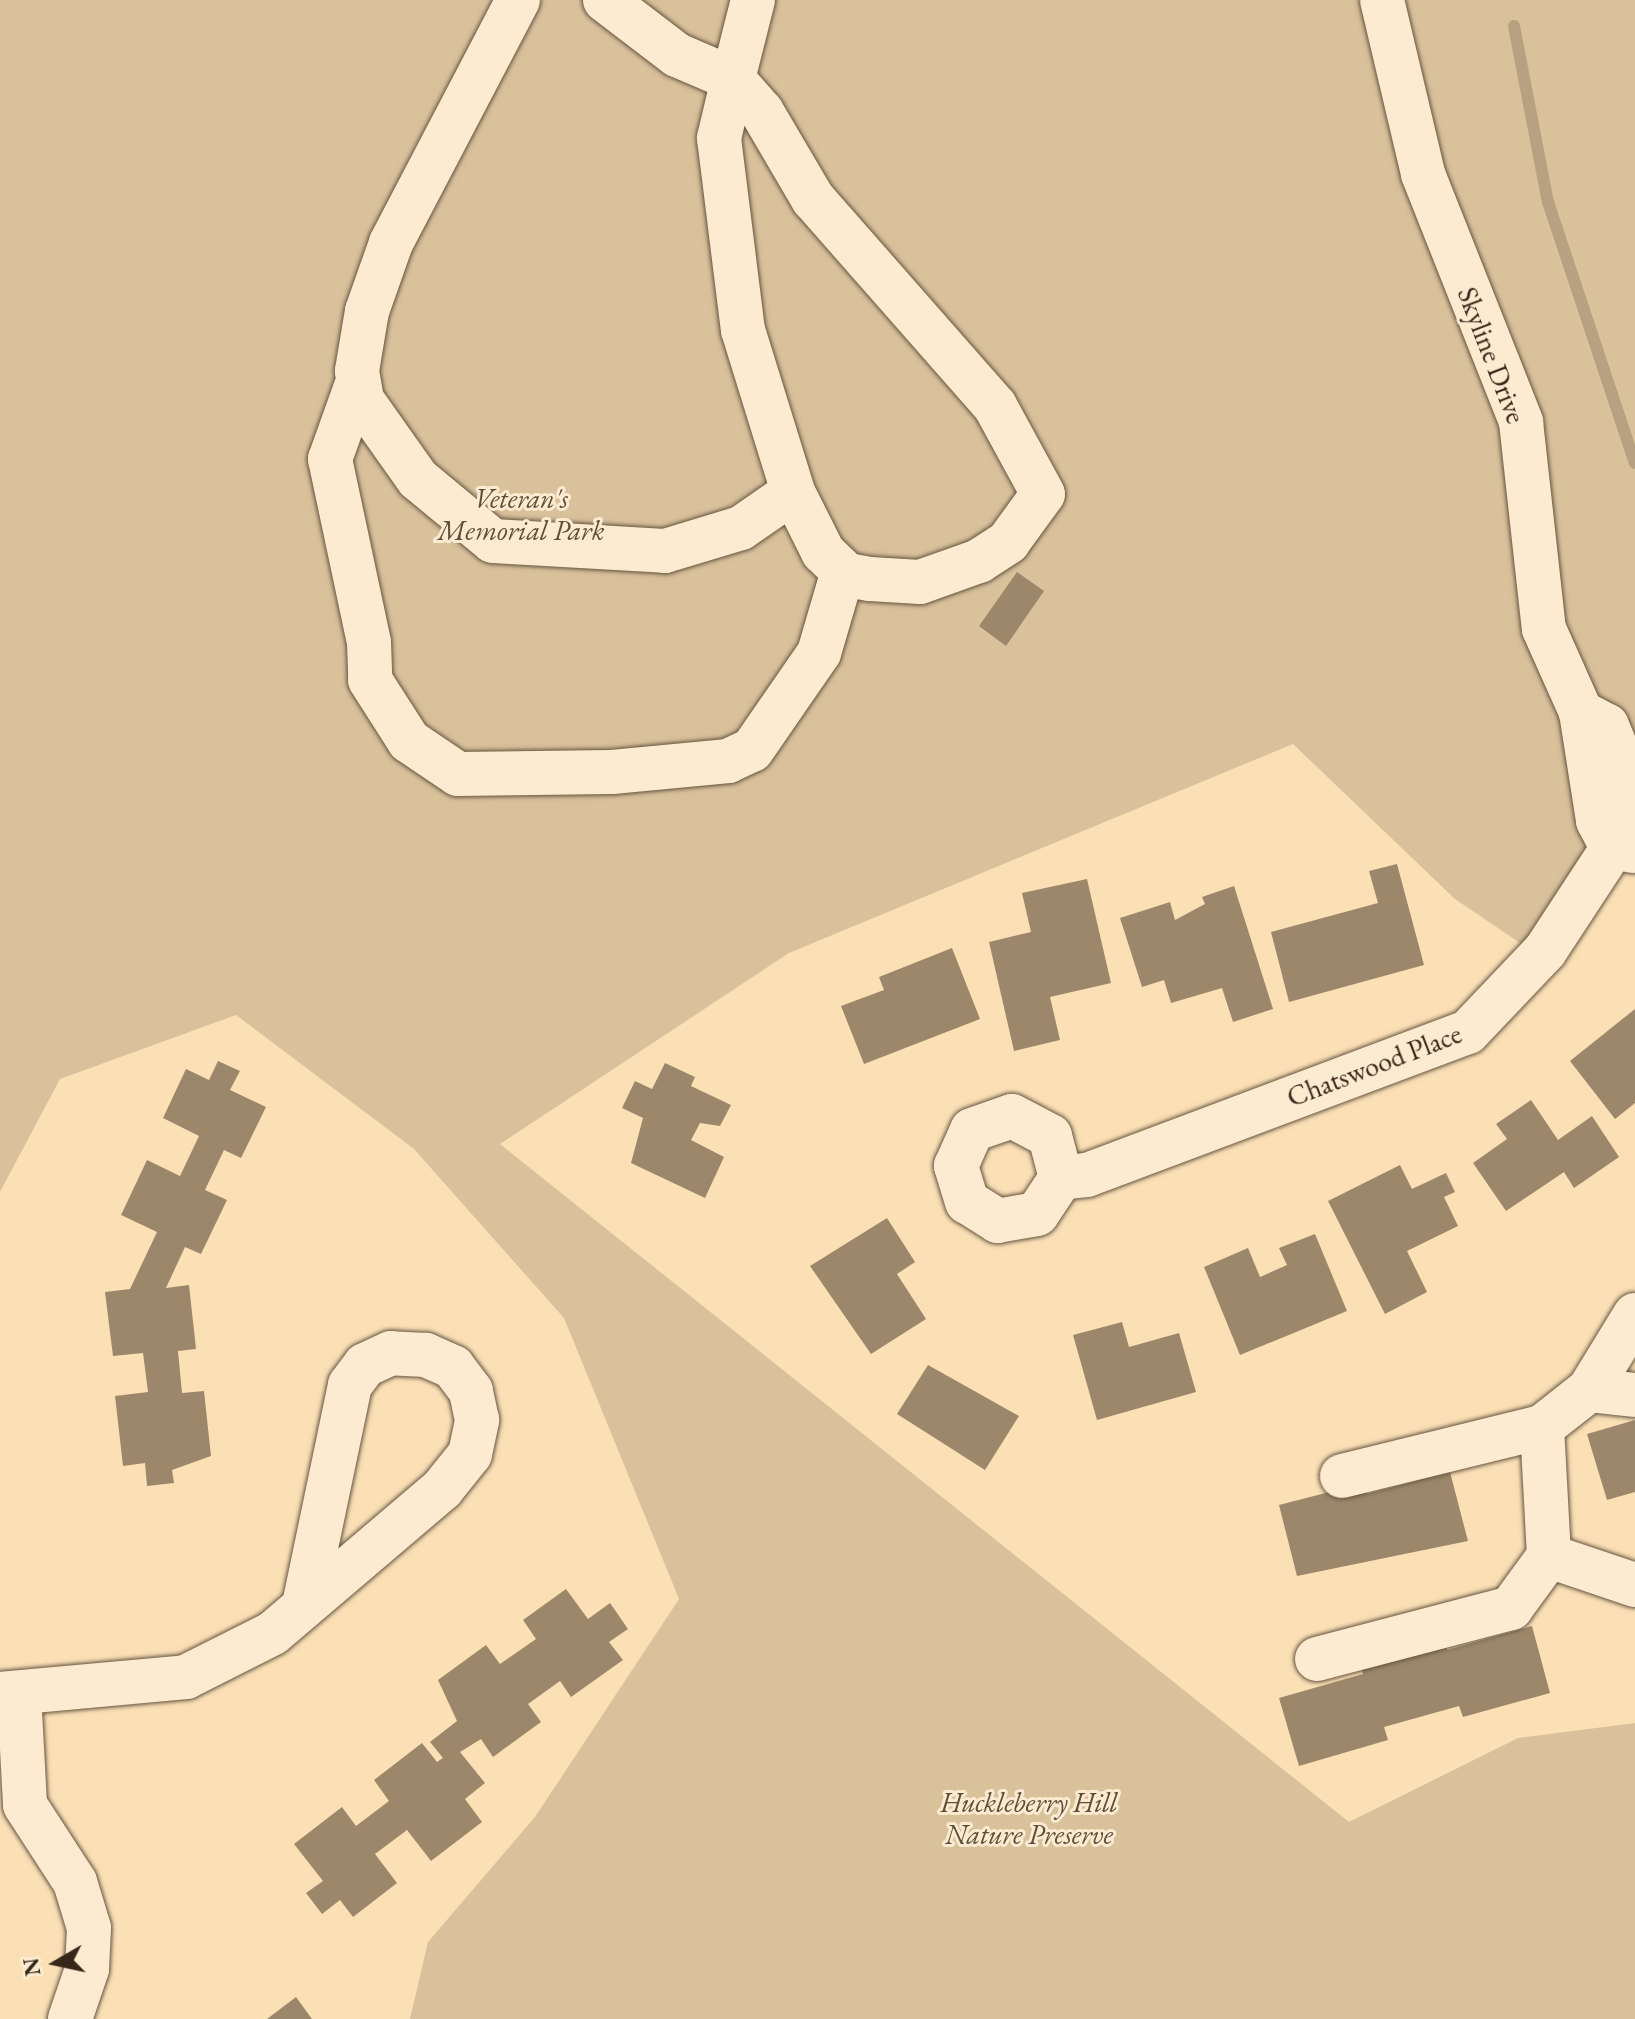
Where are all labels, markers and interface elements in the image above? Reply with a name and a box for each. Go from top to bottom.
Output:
street label: Skyline Drive [1451,282,1533,428]
park label: Veteran's Memorial Park [438,481,604,547]
street label: Chatswood Place [1282,1016,1466,1114]
park label: Huckleberry Hill Nature Preserve [941,1785,1117,1851]
north arrow [16,1923,96,2003]
text: N [16,1956,48,1978]

